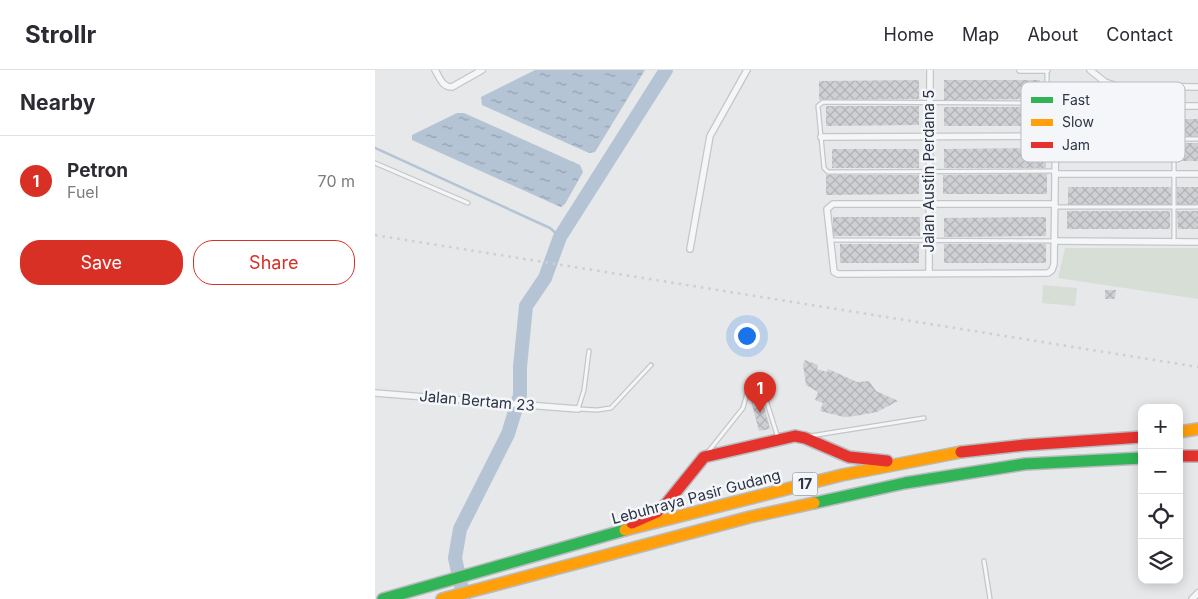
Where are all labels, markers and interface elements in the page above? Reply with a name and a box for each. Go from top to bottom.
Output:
text: Strollr [25,20,96,49]
text: Home [884,24,934,45]
text: Map [962,24,999,45]
text: About [1027,24,1078,45]
text: Contact [1106,24,1173,45]
legend [1021,82,1185,162]
text: Nearby [20,90,95,115]
street label: Jalan Austin Perdana 5 [919,90,938,252]
text: Fast [1062,91,1090,108]
text: Slow [1062,113,1094,130]
text: Jam [1062,136,1090,153]
text: Petron [67,159,128,182]
text: 1 [33,171,39,191]
text: 70 m [318,171,355,191]
text: Fuel [67,182,99,202]
button: Save [20,240,183,285]
button: Share [193,240,355,285]
your location [734,323,760,349]
pin: 1 [744,372,776,413]
street label: Jalan Bertam 23 [419,386,536,415]
map controls [1138,404,1183,584]
button: + [1138,404,1183,449]
button: − [1138,449,1183,494]
street label: Lebuhraya Pasir Gudang [609,465,782,528]
road number: 17 [793,472,817,496]
button: locate [1138,494,1183,539]
button: layers [1138,539,1183,584]

